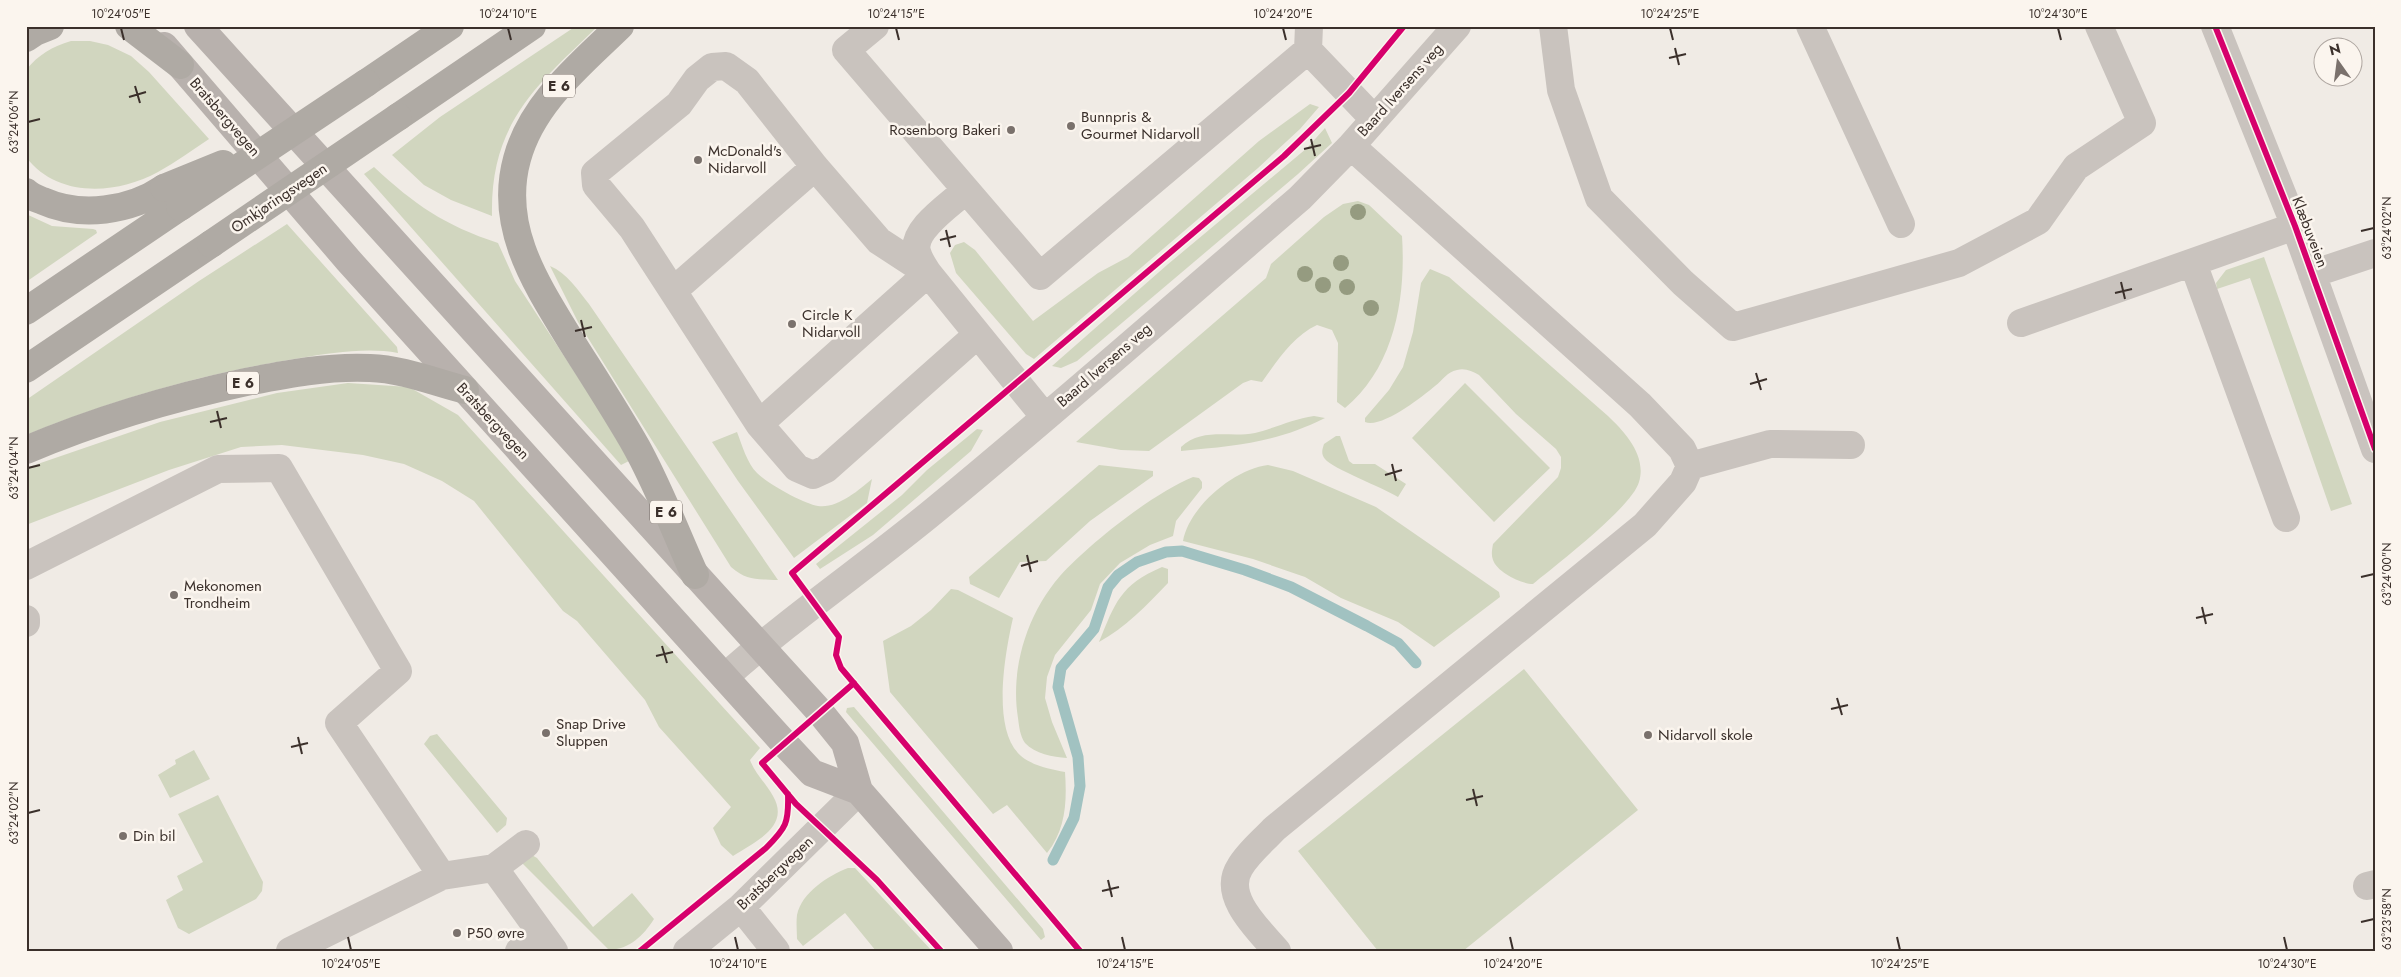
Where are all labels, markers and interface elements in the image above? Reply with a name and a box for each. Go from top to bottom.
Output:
text: 10°24'05"E [91,5,151,23]
text: 10°24'10"E [479,5,537,23]
text: 10°24'15"E [867,5,925,23]
text: 10°24'20"E [1253,5,1313,23]
text: 10°24'25"E [1641,5,1699,23]
text: 10°24'30"E [2028,5,2088,23]
north arrow [2314,38,2364,88]
text: N [2327,38,2343,60]
street label: Baard Iversens veg [1352,39,1448,141]
street label: Bratsbergvegen [184,73,266,161]
road number: E 6 [543,74,575,98]
text: 63°24'06"N [5,90,23,154]
place label: Bunnpris & Gourmet Nidarvoll [1081,106,1200,145]
place label: Rosenborg Bakeri [889,119,1001,141]
marker: Bunnpris & Gourmet Nidarvoll [1065,120,1077,132]
marker: Rosenborg Bakeri [1005,124,1017,136]
place label: McDonald's Nidarvoll [708,140,782,179]
marker: McDonald's Nidarvoll [692,154,704,166]
street label: Omkjøringsvegen [227,158,331,238]
street label: Klæbuveien [2286,193,2334,271]
text: 63°24'02"N [2378,197,2396,259]
place label: Circle K Nidarvoll [802,304,860,343]
marker: Circle K Nidarvoll [786,318,798,330]
street label: Baard Iversens veg [1052,318,1156,412]
road number: E 6 [227,372,259,394]
street label: Bratsbergvegen [451,378,535,464]
text: 63°24'04"N [5,436,23,500]
road number: E 6 [650,501,682,524]
text: 63°24'00"N [2378,542,2396,606]
place label: Mekonomen Trondheim [184,575,262,614]
marker: Mekonomen Trondheim [168,589,180,601]
place label: Snap Drive Sluppen [556,713,626,752]
place label: Nidarvoll skole [1658,724,1753,746]
marker: Snap Drive Sluppen [540,727,552,739]
marker: Nidarvoll skole [1642,729,1654,741]
text: 63°24'02"N [5,782,23,844]
place label: Din bil [133,825,175,847]
marker: Din bil [117,830,129,842]
street label: Bratsbergvegen [732,831,818,915]
text: 63°23'58"N [2378,888,2396,950]
place label: P50 øvre [467,922,525,944]
marker: P50 øvre [451,927,463,939]
text: 10°24'05"E [321,955,381,973]
text: 10°24'10"E [709,955,767,973]
text: 10°24'15"E [1096,955,1154,973]
text: 10°24'20"E [1483,955,1543,973]
text: 10°24'25"E [1871,955,1929,973]
text: 10°24'30"E [2257,955,2317,973]

